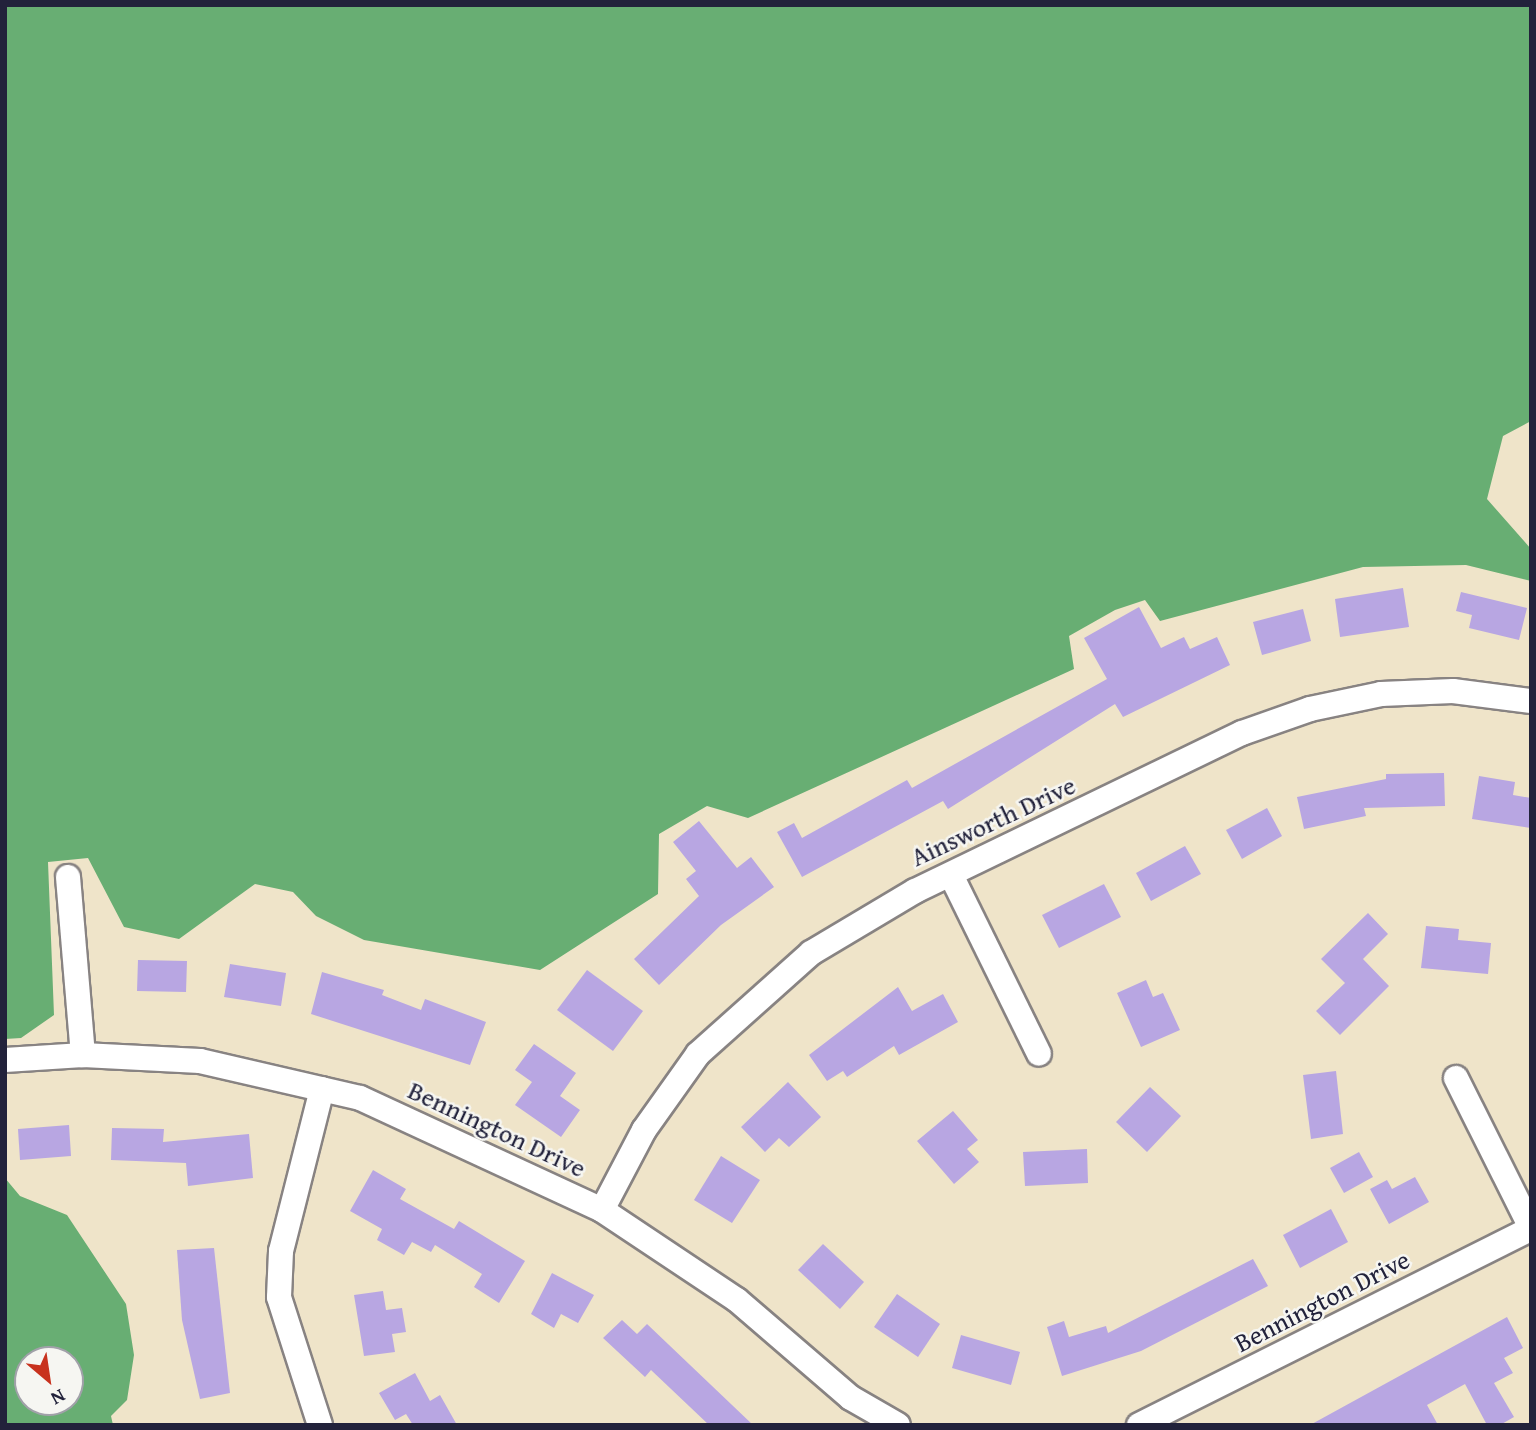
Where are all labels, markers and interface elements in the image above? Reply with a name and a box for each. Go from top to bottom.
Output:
street label: Ainsworth Drive [906,769,1080,873]
street label: Bennington Drive [403,1074,591,1184]
street label: Bennington Drive [1229,1243,1415,1359]
north arrow [14,1346,84,1416]
text: N [46,1382,71,1413]

